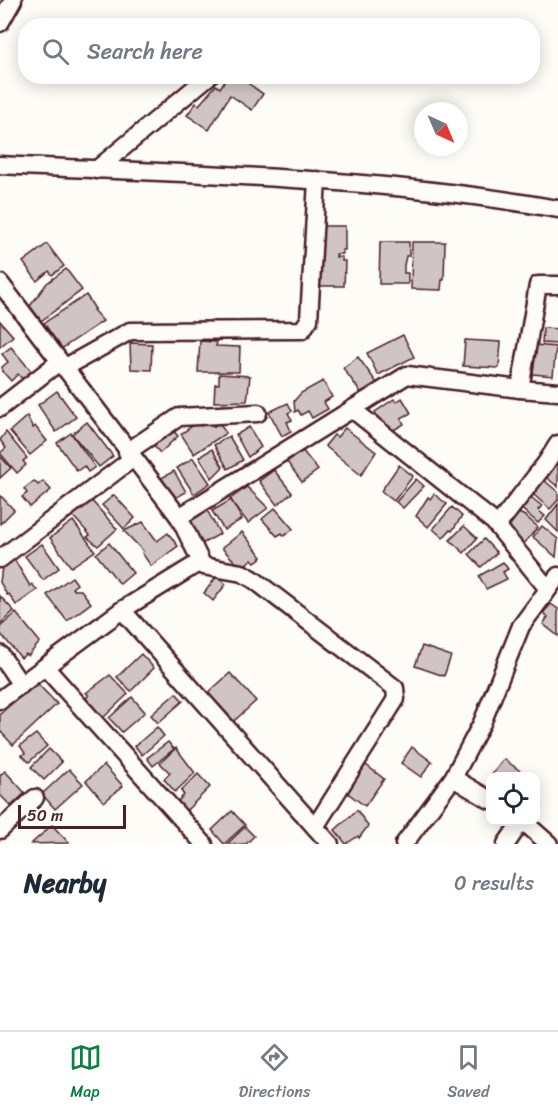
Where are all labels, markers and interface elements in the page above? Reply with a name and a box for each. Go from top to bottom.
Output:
search box [18,18,540,84]
text: Search here [87,32,203,71]
icon: search [39,35,72,68]
north arrow [414,102,468,156]
map controls [486,772,540,826]
button: locate [486,772,540,826]
text: 50 m [27,801,63,830]
scale bar [18,802,126,830]
text: Nearby [24,860,106,906]
text: 0 results [454,866,534,901]
tab: Map [69,1041,102,1106]
tab: Directions [239,1041,310,1106]
tab: Saved [447,1041,489,1106]

